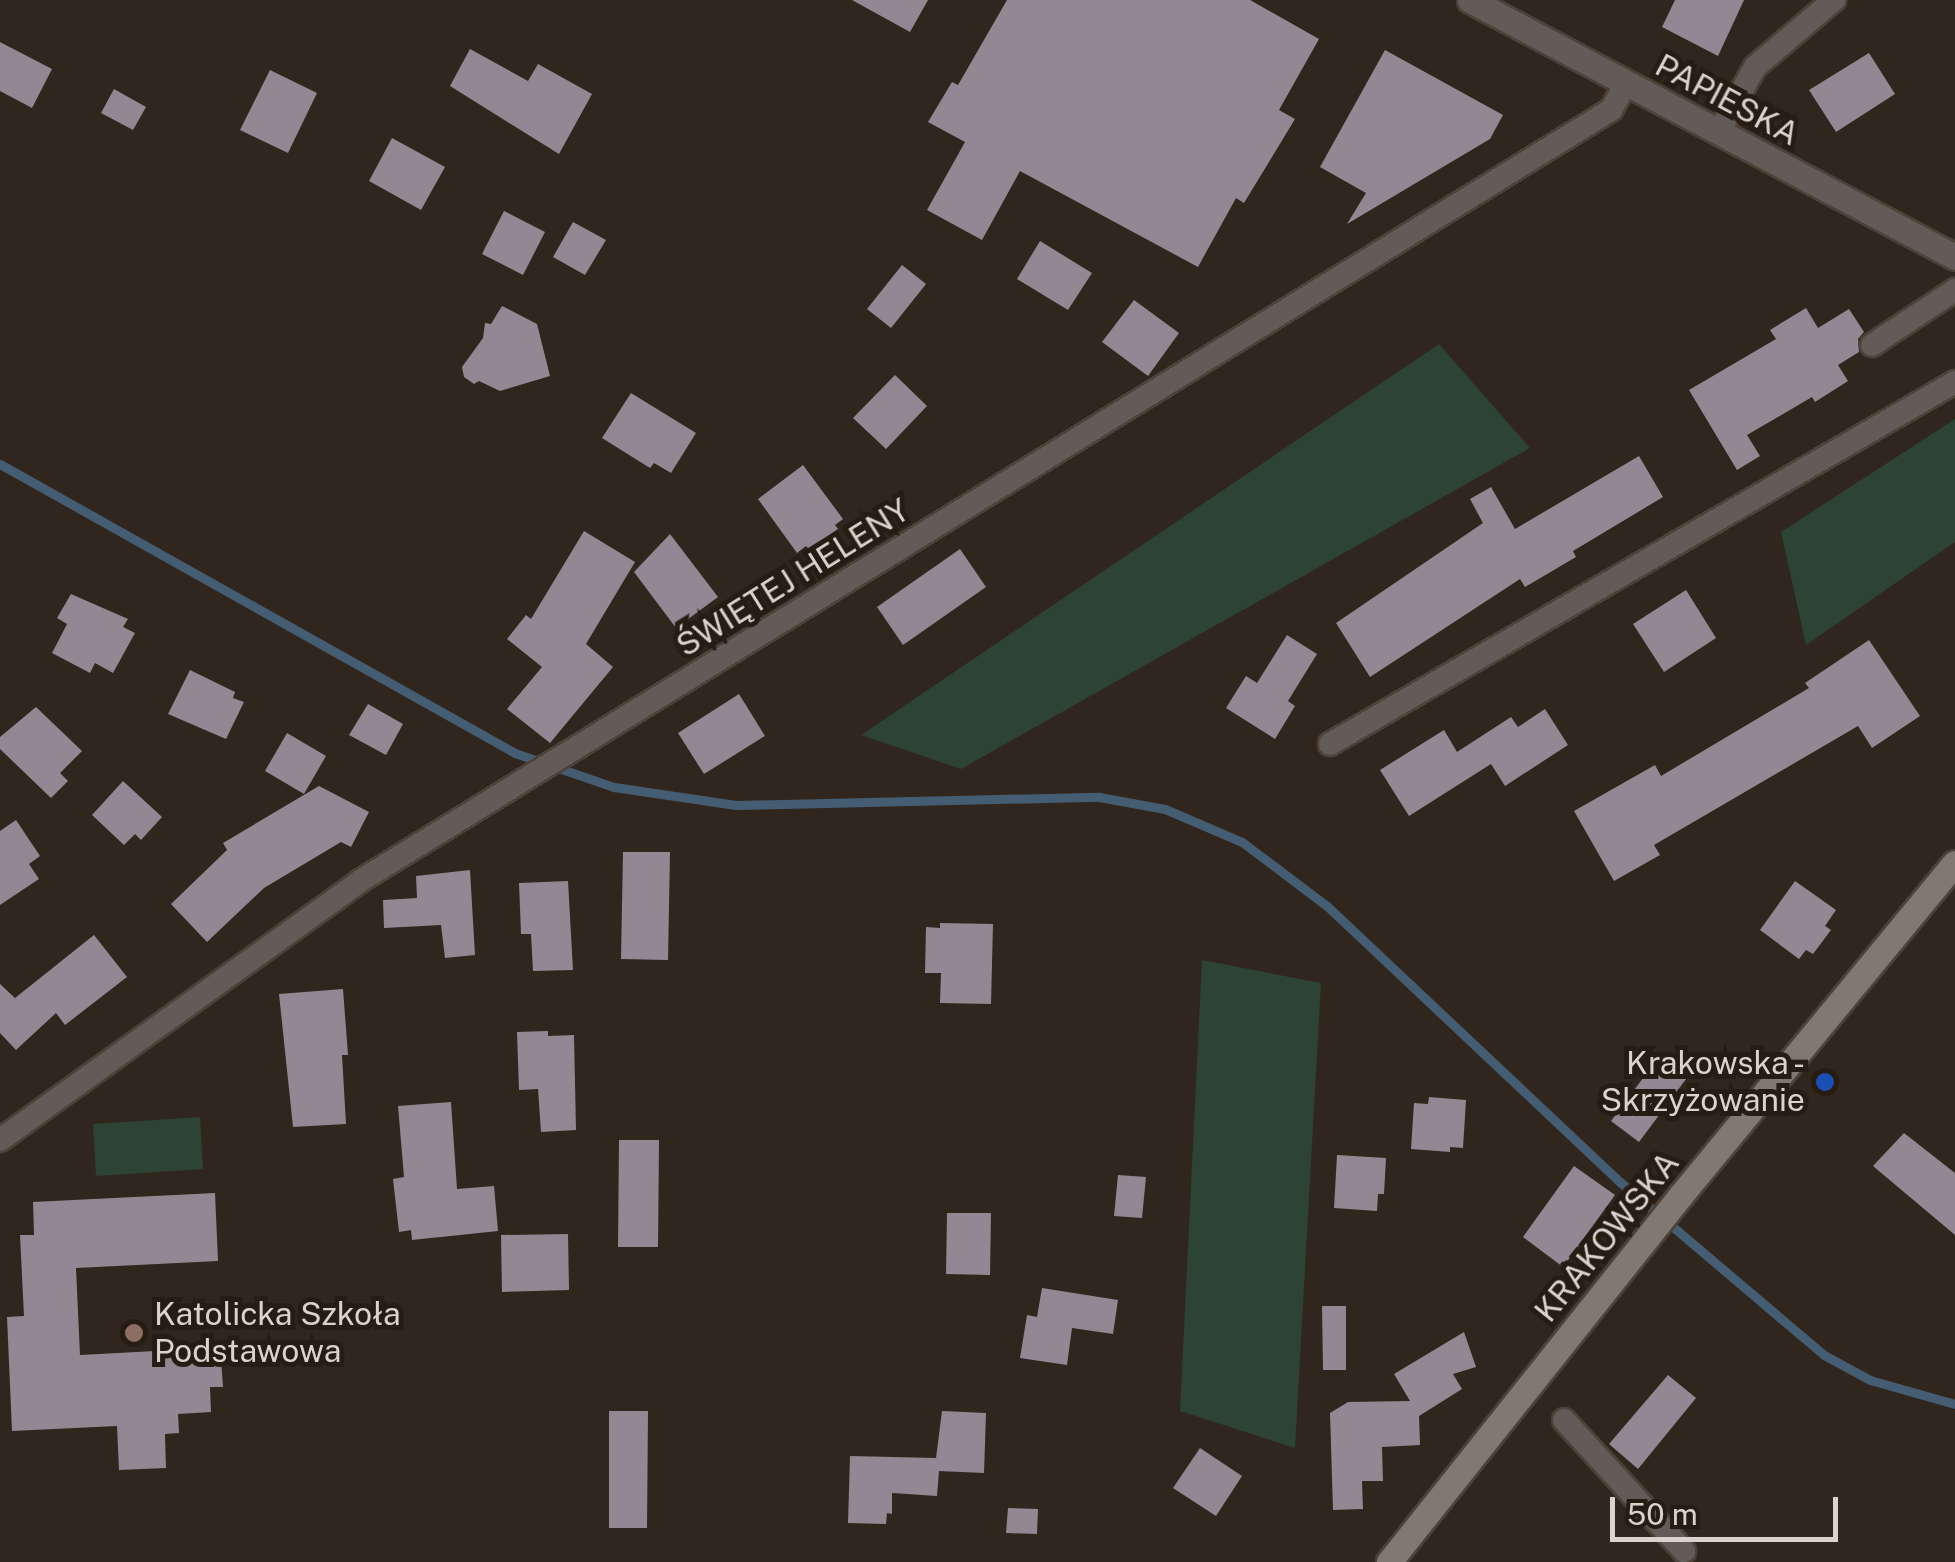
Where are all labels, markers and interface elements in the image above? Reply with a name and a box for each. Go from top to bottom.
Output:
street label: PAPIESKA [1649,46,1805,154]
street label: ŚWIĘTEJ HELENY [670,491,916,665]
place label: Krakowska - Skrzyżowanie [1601,1045,1805,1120]
marker: Krakowska - Skrzyżowanie [1814,1071,1836,1093]
street label: KRAKOWSKA [1527,1144,1687,1330]
place label: Katolicka Szkoła Podstawowa [154,1296,401,1371]
marker: Katolicka Szkoła Podstawowa [123,1322,145,1344]
scale bar [1615,1477,1842,1539]
text: 50 m [1627,1496,1698,1532]

